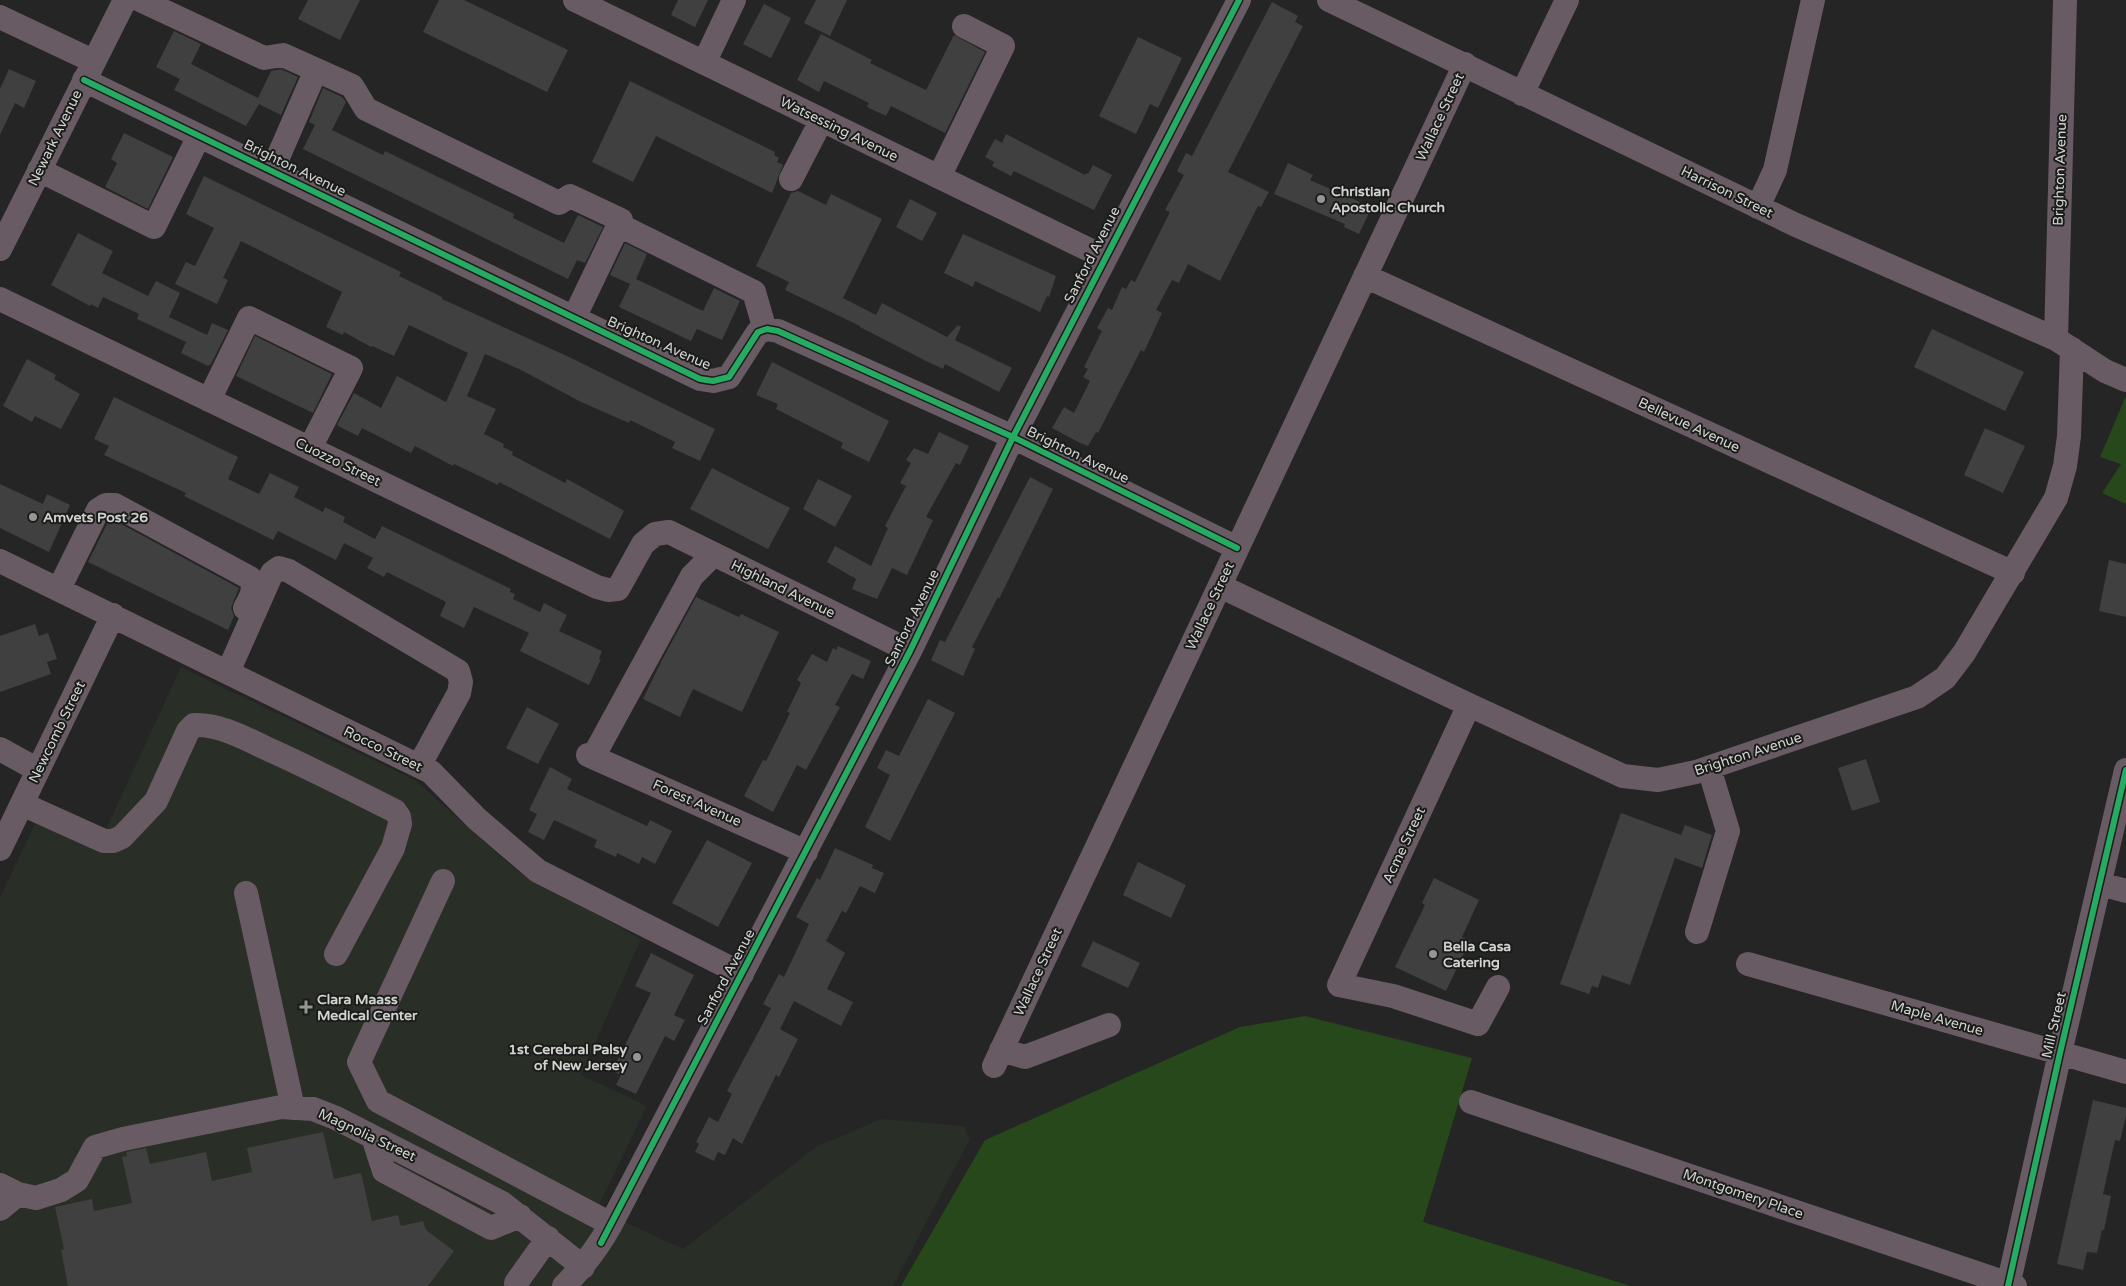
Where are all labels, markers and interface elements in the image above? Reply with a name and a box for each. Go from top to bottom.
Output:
street label: Wallace Street [1412,70,1468,164]
street label: Newark Avenue [24,87,86,189]
street label: Watsessing Avenue [777,93,901,165]
street label: Brighton Avenue [2050,114,2070,226]
street label: Brighton Avenue [241,136,349,200]
street label: Harrison Street [1678,162,1776,222]
place label: Christian Apostolic Church [1331,183,1445,216]
marker: Christian Apostolic Church [1315,193,1327,205]
street label: Sanford Avenue [1060,204,1124,306]
street label: Brighton Avenue [605,313,714,374]
street label: Bellevue Avenue [1636,394,1743,456]
street label: Brighton Avenue [1024,423,1132,487]
street label: Cuozzo Street [293,434,384,490]
place label: Amvets Post 26 [43,509,148,526]
marker: Amvets Post 26 [27,511,39,523]
street label: Highland Avenue [728,556,838,622]
street label: Wallace Street [1182,559,1238,653]
street label: Sanford Avenue [881,567,943,669]
street label: Newcomb Street [25,678,89,786]
street label: Rocco Street [341,723,426,776]
street label: Brighton Avenue [1692,729,1804,779]
street label: Forest Avenue [650,776,744,830]
street label: Acme Street [1379,804,1429,886]
street label: Wallace Street [1010,925,1066,1019]
street label: Sanford Avenue [694,926,758,1028]
place label: Bella Casa Catering [1443,938,1511,971]
marker: Bella Casa Catering [1427,948,1439,960]
street label: Mill Street [2038,990,2070,1060]
place label: Clara Maass Medical Center [317,991,418,1024]
street label: Maple Avenue [1889,997,1985,1039]
marker: Clara Maass Medical Center [299,1000,313,1014]
place label: 1st Cerebral Palsy of New Jersey [508,1041,627,1074]
marker: 1st Cerebral Palsy of New Jersey [631,1051,643,1063]
street label: Magnolia Street [315,1105,419,1165]
street label: Montgomery Place [1681,1165,1805,1223]

